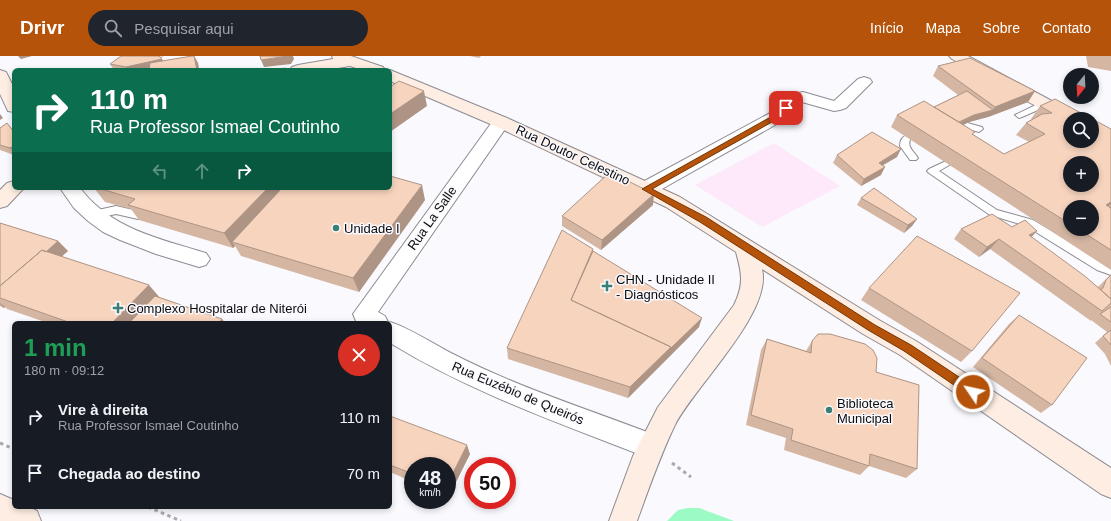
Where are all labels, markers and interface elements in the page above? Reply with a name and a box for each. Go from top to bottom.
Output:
search box [88,10,368,46]
text: Drivr [20,17,64,38]
icon: search [102,17,124,39]
text: Pesquisar aqui [134,20,234,37]
text: Início [870,20,904,36]
text: Mapa [926,20,961,36]
text: Sobre [983,20,1020,36]
text: Contato [1042,20,1091,36]
north arrow [1063,68,1099,104]
map controls [1063,68,1099,236]
icon: right [24,84,76,136]
text: 110 m [90,84,168,115]
pin [769,91,803,125]
icon: arrive [775,97,797,119]
button: search [1063,112,1099,148]
text: Rua Professor Ismael Coutinho [90,117,340,137]
street label: Rua Doutor Celestino [514,122,632,188]
button: + [1063,156,1099,192]
icon: left [149,160,171,182]
icon: ahead [191,160,213,182]
icon: right [233,160,255,182]
street label: Rua La Salle [405,183,459,253]
button: − [1063,200,1099,236]
place label: Unidade I [344,221,400,236]
marker: Unidade I [331,223,341,233]
place label: CHN - Unidade II - Diagnósticos [616,272,715,302]
marker: CHN - Unidade II - Diagnósticos [601,280,613,292]
place label: Complexo Hospitalar de Niterói [127,301,307,316]
marker: Complexo Hospitalar de Niterói [112,302,124,314]
text: 1 min [24,334,87,361]
button: close [338,334,380,376]
street label: Rua Euzébio de Queirós [450,358,587,428]
text: 180 m · 09:12 [24,363,104,378]
position arrow [952,371,994,413]
place label: Biblioteca Municipal [837,396,894,426]
text: Vire à direita [58,401,148,418]
marker: Biblioteca Municipal [824,405,834,415]
icon: right [24,406,46,428]
text: 110 m [339,409,380,426]
text: Rua Professor Ismael Coutinho [58,418,239,433]
speed limit sign: 50 [464,457,516,509]
icon: arrive [24,462,46,484]
text: Chegada ao destino [58,465,201,482]
text: 70 m [347,465,380,482]
text: 48 [419,467,441,489]
text: km/h [419,487,441,498]

